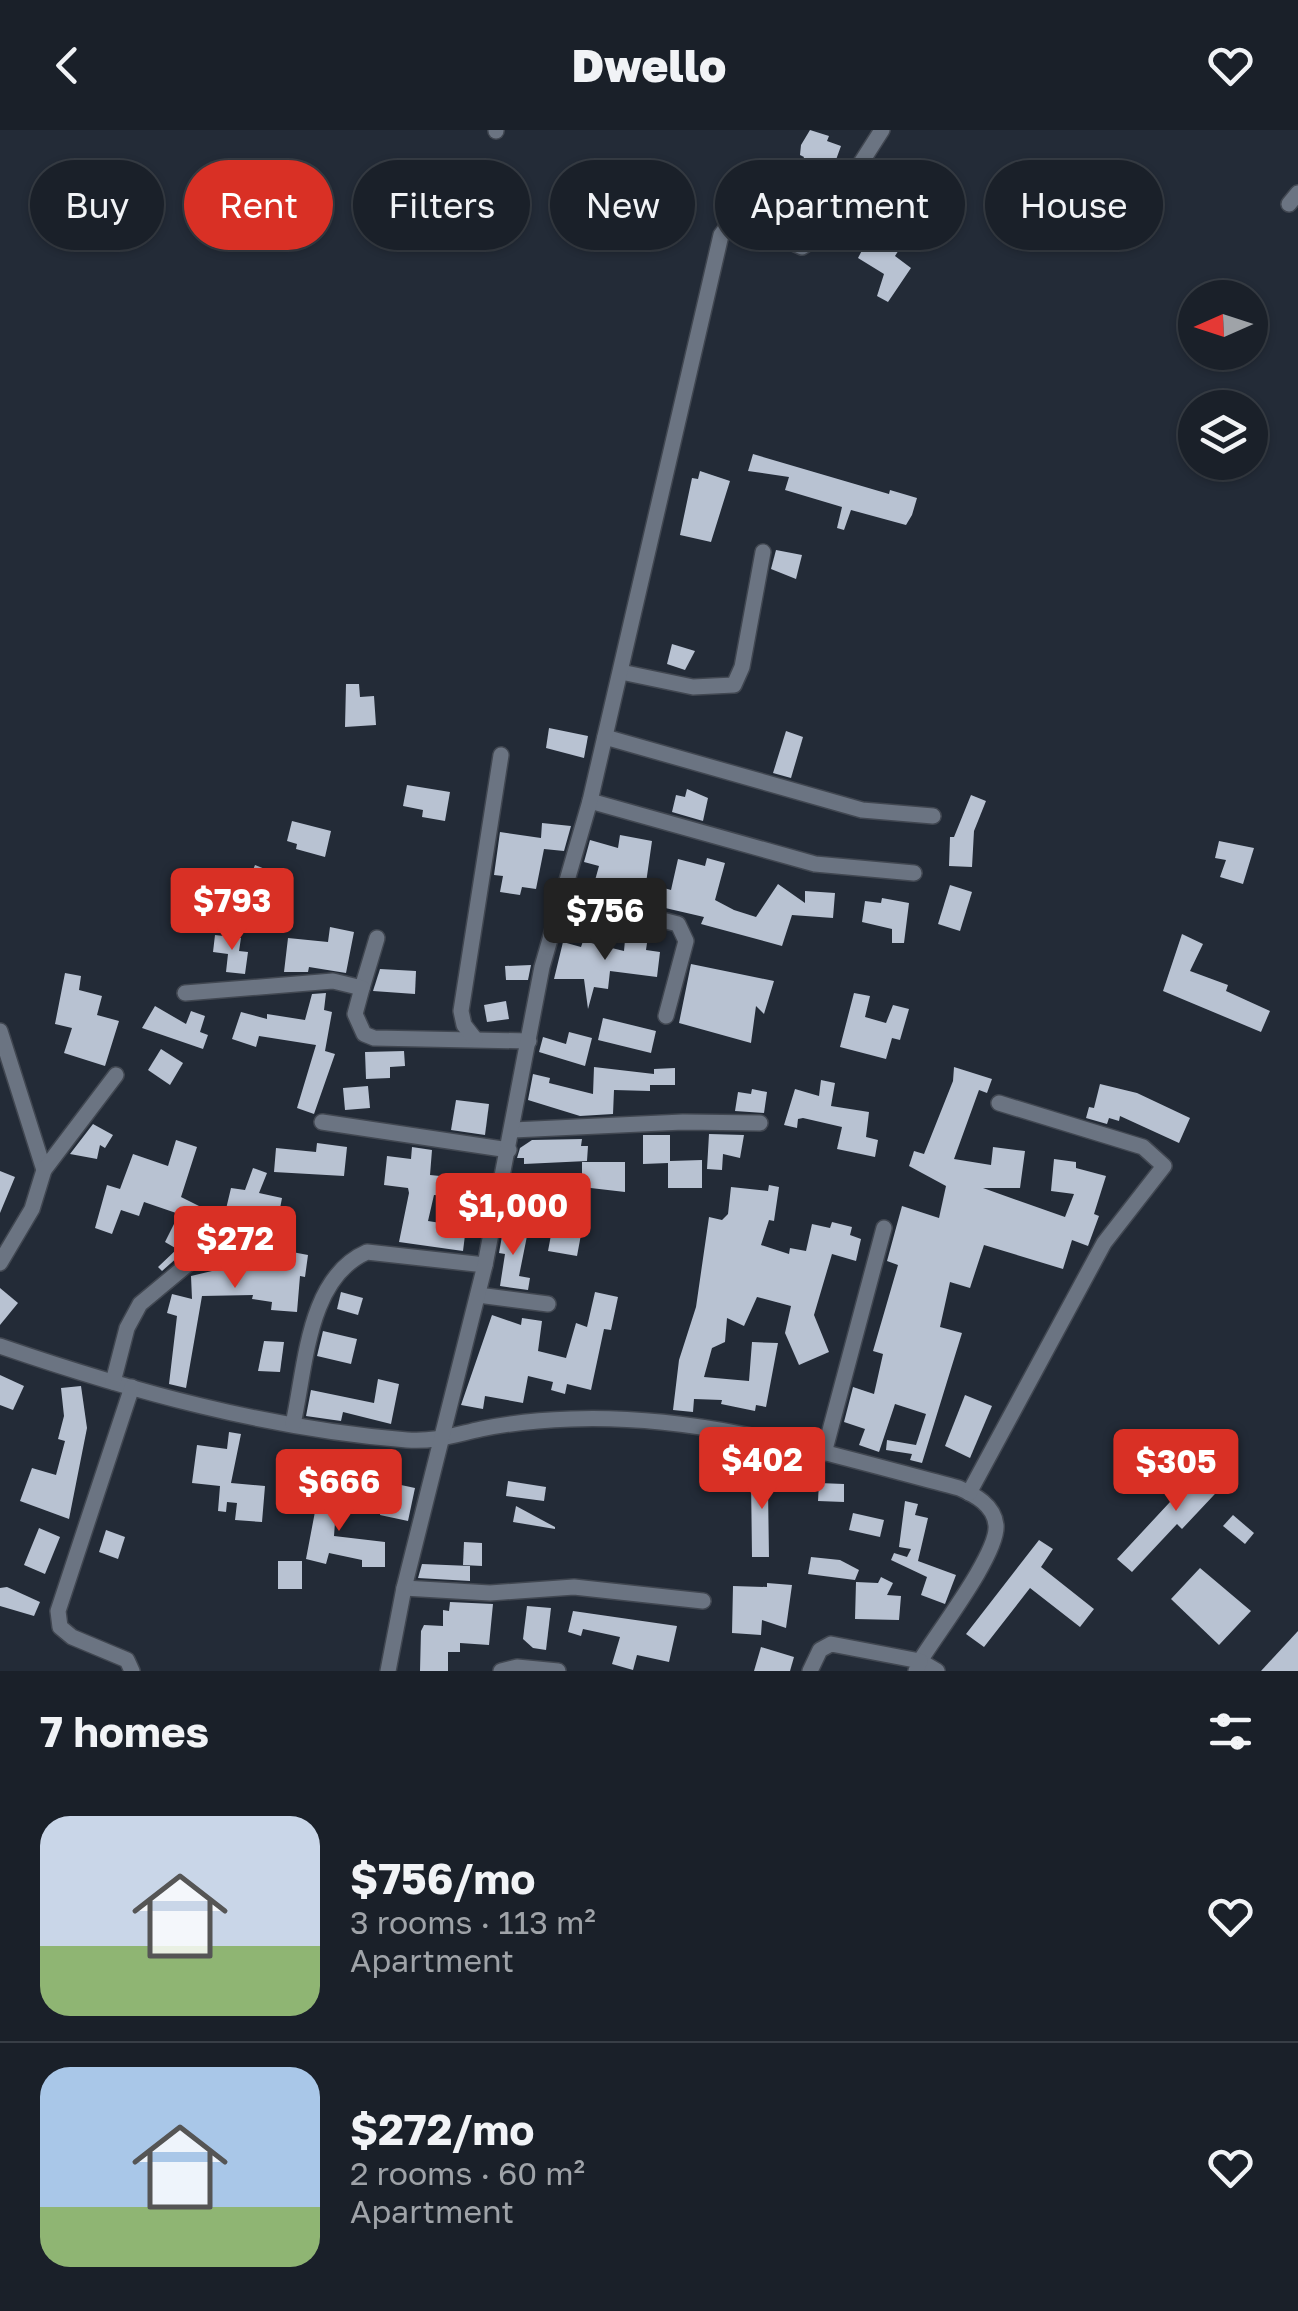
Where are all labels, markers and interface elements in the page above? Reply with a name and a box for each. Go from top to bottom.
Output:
icon: back [40,38,95,93]
text: Dwello [572,38,726,92]
icon: heart [1203,38,1258,93]
chip: Buy [30,160,164,250]
chip: Rent [184,160,333,250]
chip: Filters [353,160,530,250]
chip: New [550,160,695,250]
chip: Apartment [715,160,965,250]
chip: House [985,160,1163,250]
north arrow [1178,280,1268,370]
map controls [1178,280,1268,480]
button: layers [1178,390,1268,480]
pin: $793 [173,868,291,953]
pin: $756 [546,878,664,963]
text: $793 [193,881,271,919]
text: $756 [566,891,644,929]
pin: $1,000 [432,1173,594,1258]
text: $1,000 [458,1186,568,1224]
pin: $272 [176,1206,294,1291]
text: $272 [196,1219,274,1257]
pin: $402 [703,1427,821,1512]
pin: $305 [1117,1429,1235,1514]
text: $402 [721,1440,803,1478]
text: $305 [1135,1442,1217,1480]
pin: $666 [280,1449,398,1534]
text: $666 [298,1462,380,1500]
icon: filters [1203,1704,1258,1759]
text: 7 homes [40,1706,209,1756]
text: $756/mo [350,1853,535,1903]
icon: home [120,1856,240,1976]
icon: heart [1203,1889,1258,1944]
text: 3 rooms · 113 m² [350,1903,596,1941]
text: Apartment [350,1941,514,1979]
text: $272/mo [350,2104,534,2154]
icon: home [120,2107,240,2227]
icon: heart [1203,2140,1258,2195]
text: 2 rooms · 60 m² [350,2154,585,2192]
text: Apartment [350,2192,514,2230]

